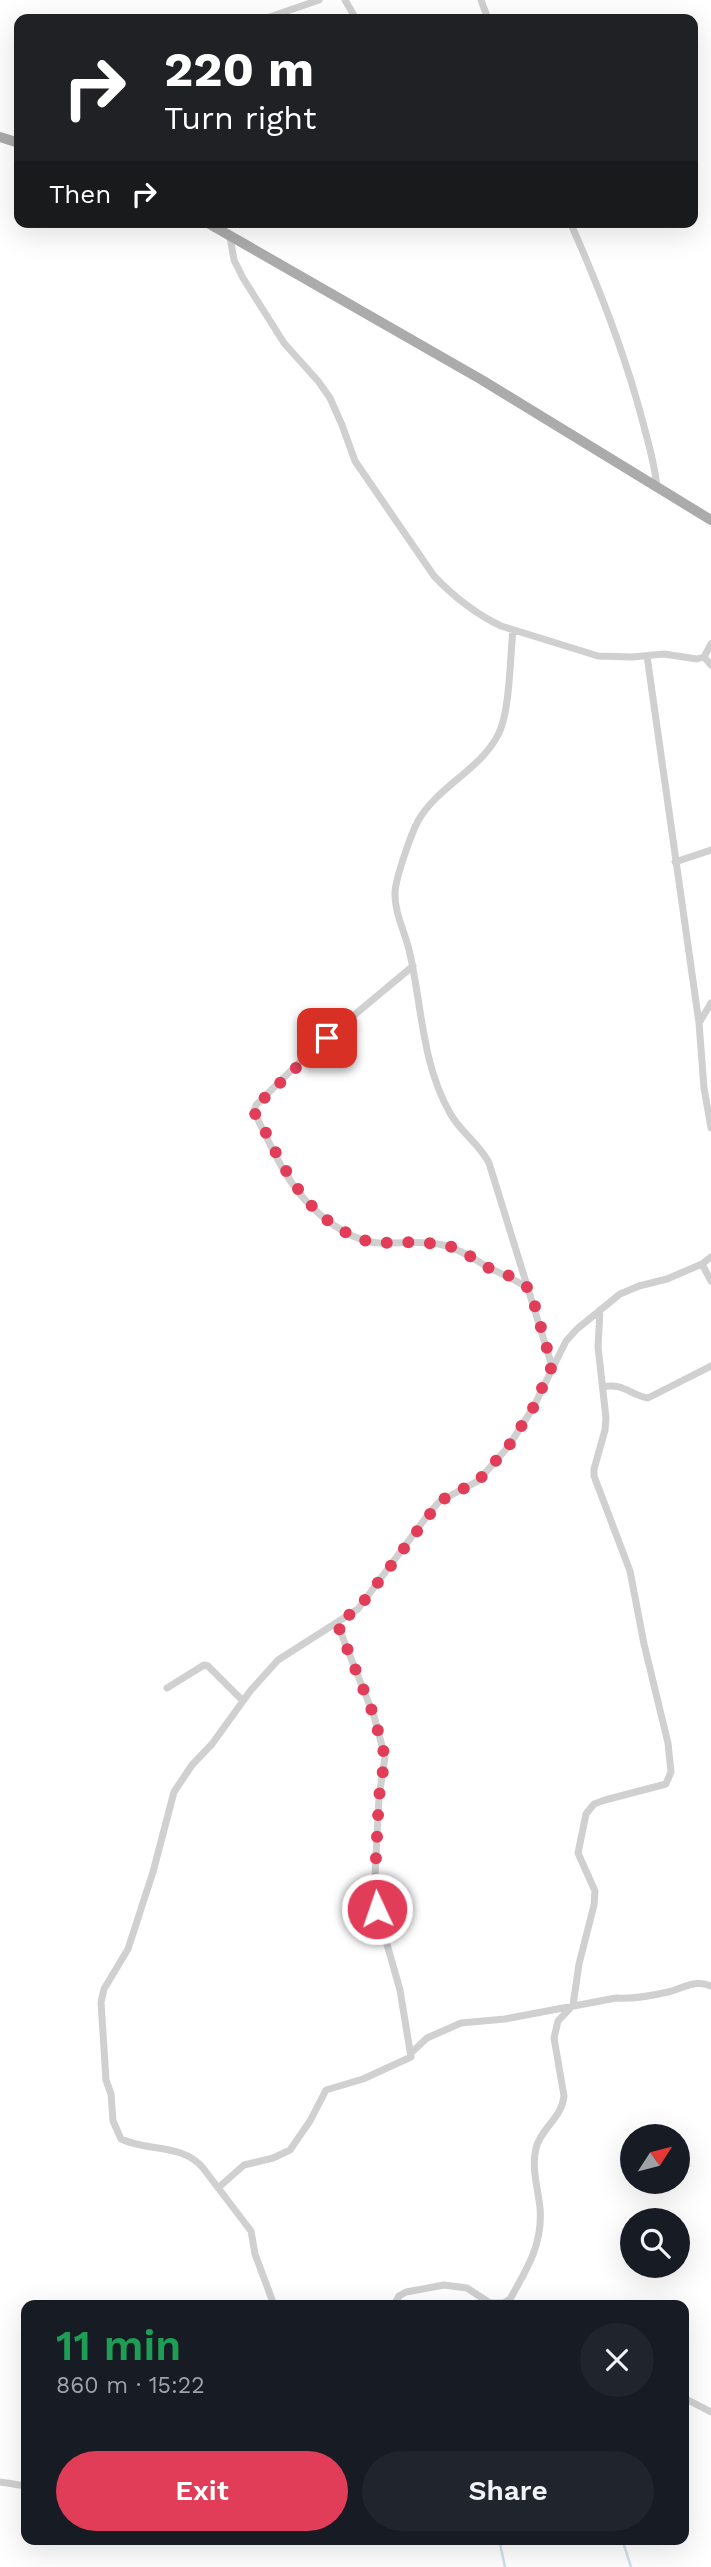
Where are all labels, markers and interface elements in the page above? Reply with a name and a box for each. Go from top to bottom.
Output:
text: 220 m [164,40,314,98]
icon: right [49,42,140,133]
text: Turn right [164,99,316,137]
icon: right [125,175,163,213]
text: Then [49,179,111,209]
pin [297,1008,357,1068]
icon: arrive [308,1019,346,1057]
position arrow [340,1872,414,1946]
north arrow [620,2124,690,2194]
map controls [620,2124,690,2278]
button: search [620,2208,690,2278]
text: 11 min [56,2321,181,2370]
button: close [580,2323,654,2397]
text: 860 m · 15:22 [56,2372,205,2399]
button: Exit [56,2451,348,2531]
button: Share [362,2451,654,2531]

